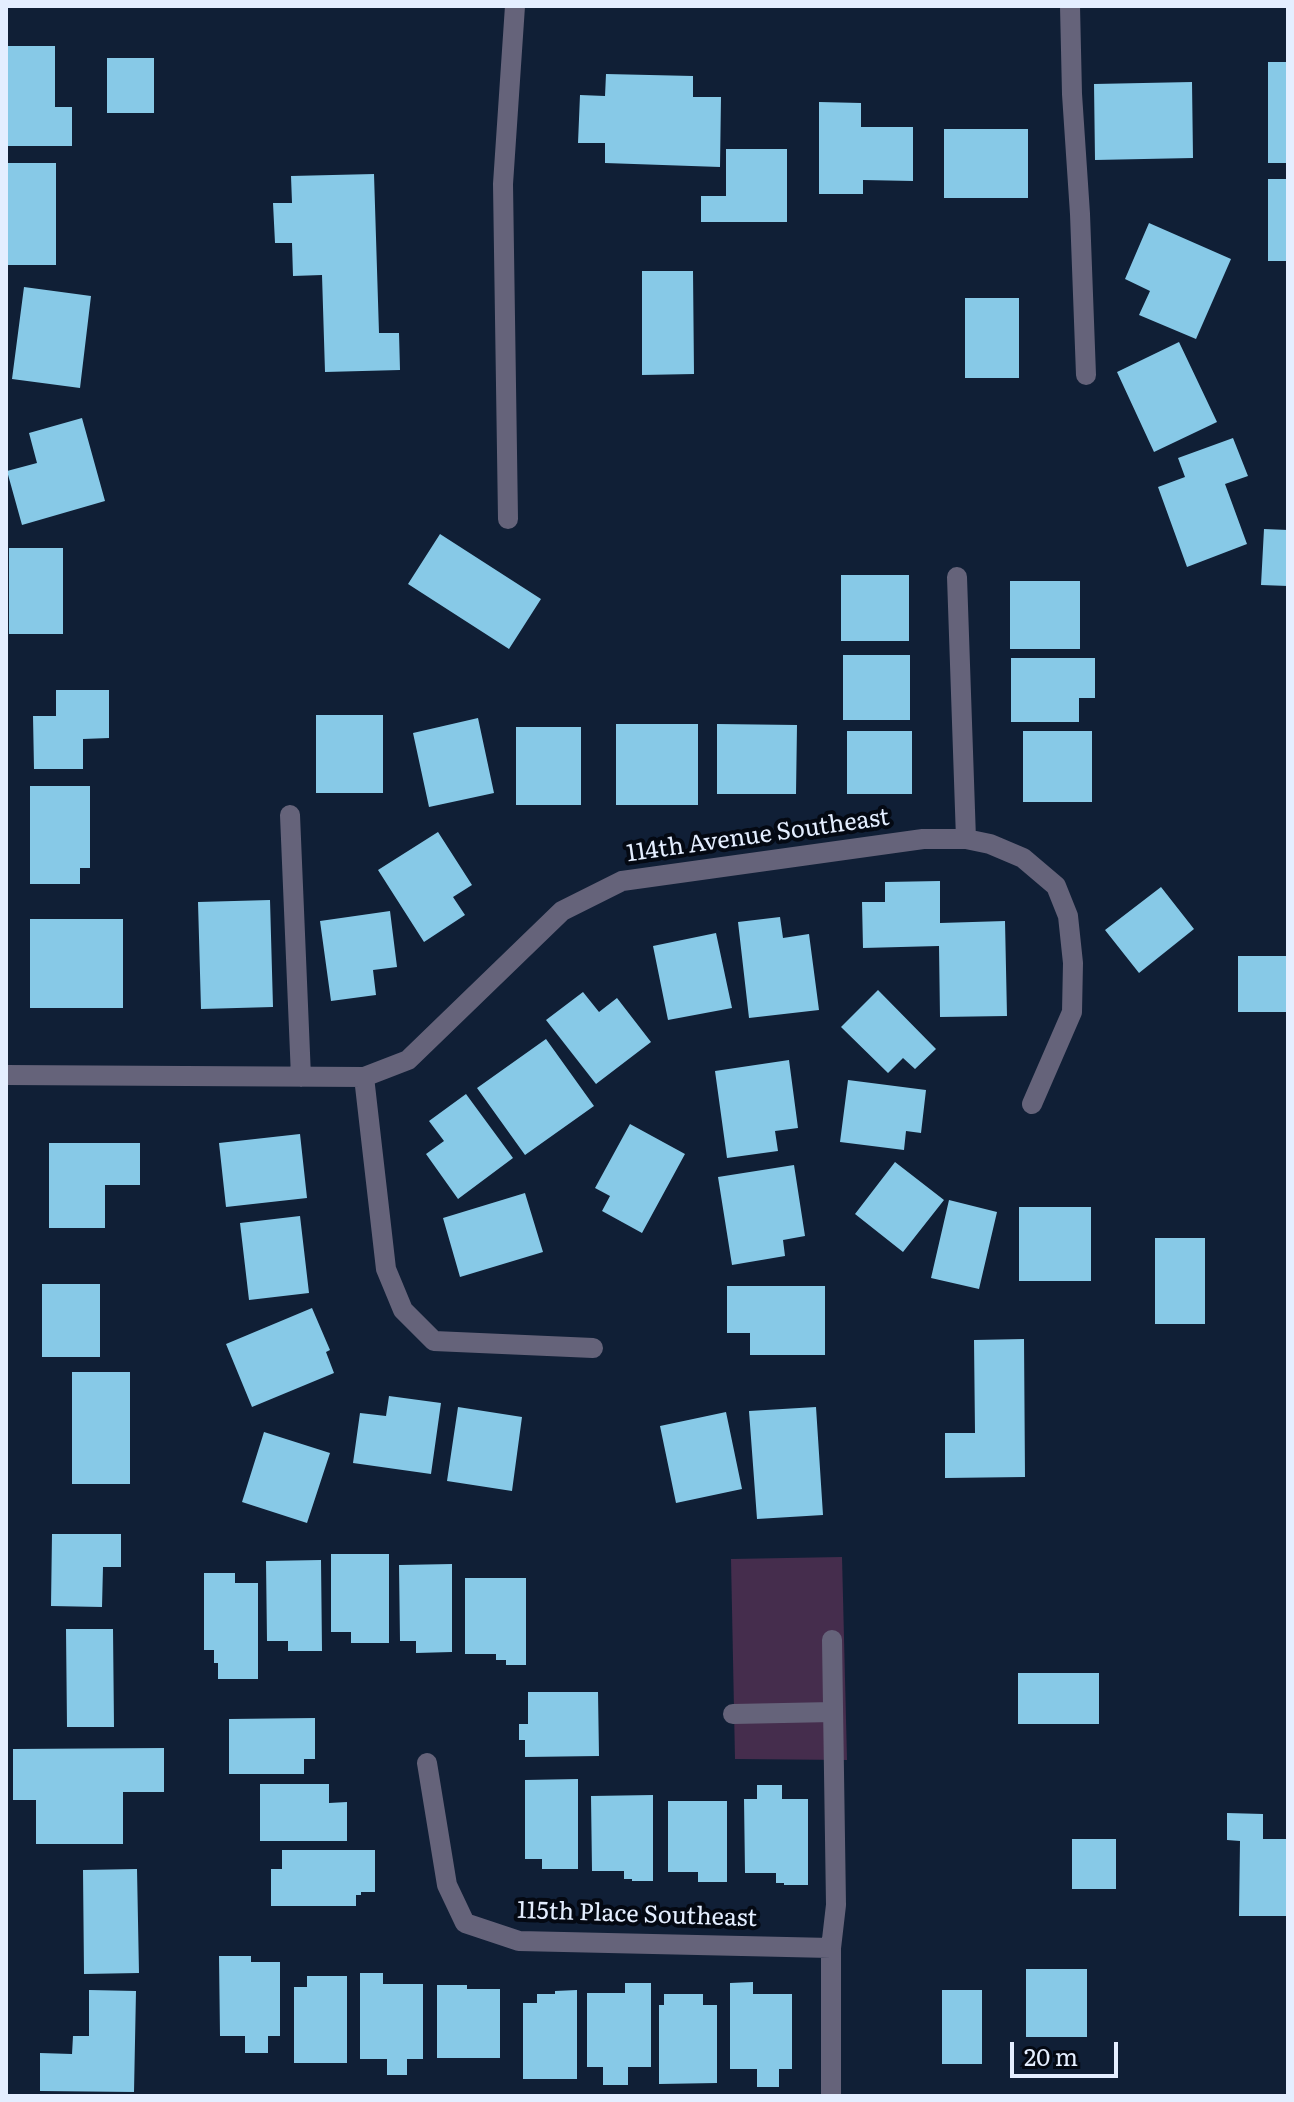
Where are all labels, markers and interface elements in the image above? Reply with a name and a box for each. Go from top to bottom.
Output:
street label: 114th Avenue Southeast [625,803,891,869]
street label: 115th Place Southeast [516,1896,758,1934]
scale bar [1014,2026,1122,2076]
text: 20 m [1024,2038,1078,2073]

